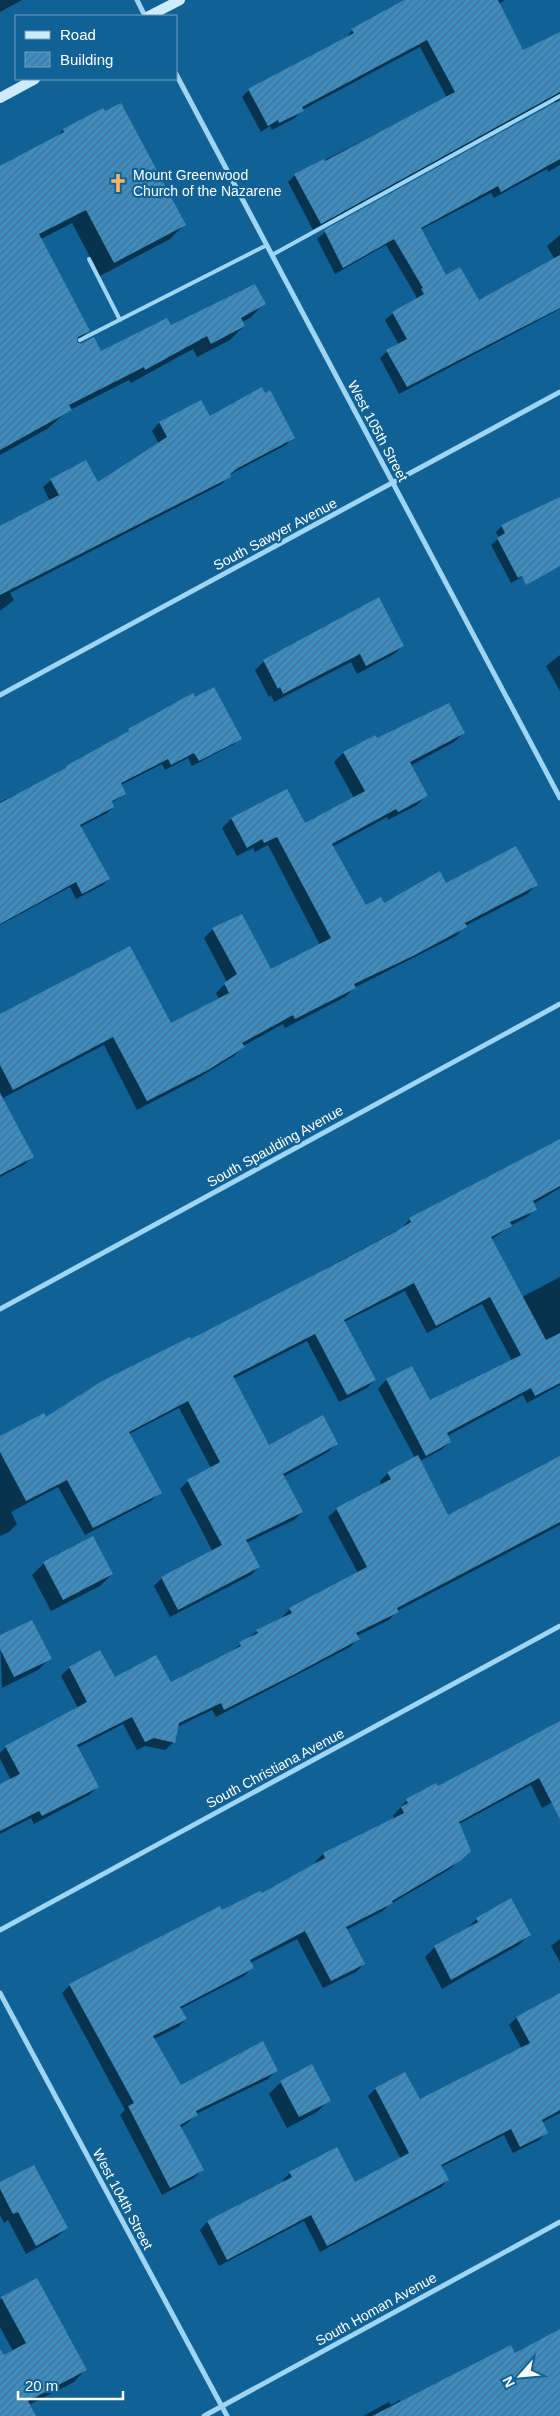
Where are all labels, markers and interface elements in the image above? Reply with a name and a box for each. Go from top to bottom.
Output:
legend [15,15,178,80]
text: Road [60,26,96,43]
text: Building [60,51,113,68]
place label: Mount Greenwood Church of the Nazarene [133,167,282,199]
church icon: Mount Greenwood Church of the Nazarene [107,172,129,194]
street label: West 105th Street [345,378,411,484]
street label: South Sawyer Avenue [211,495,340,573]
street label: South Spaulding Avenue [204,1102,346,1190]
street label: South Christiana Avenue [203,1725,347,1811]
street label: West 104th Street [90,2146,156,2252]
street label: South Homan Avenue [313,2269,440,2349]
north arrow [495,2351,545,2401]
scale bar [18,2368,122,2400]
text: N [499,2374,518,2390]
text: 20 m [25,2377,58,2394]

